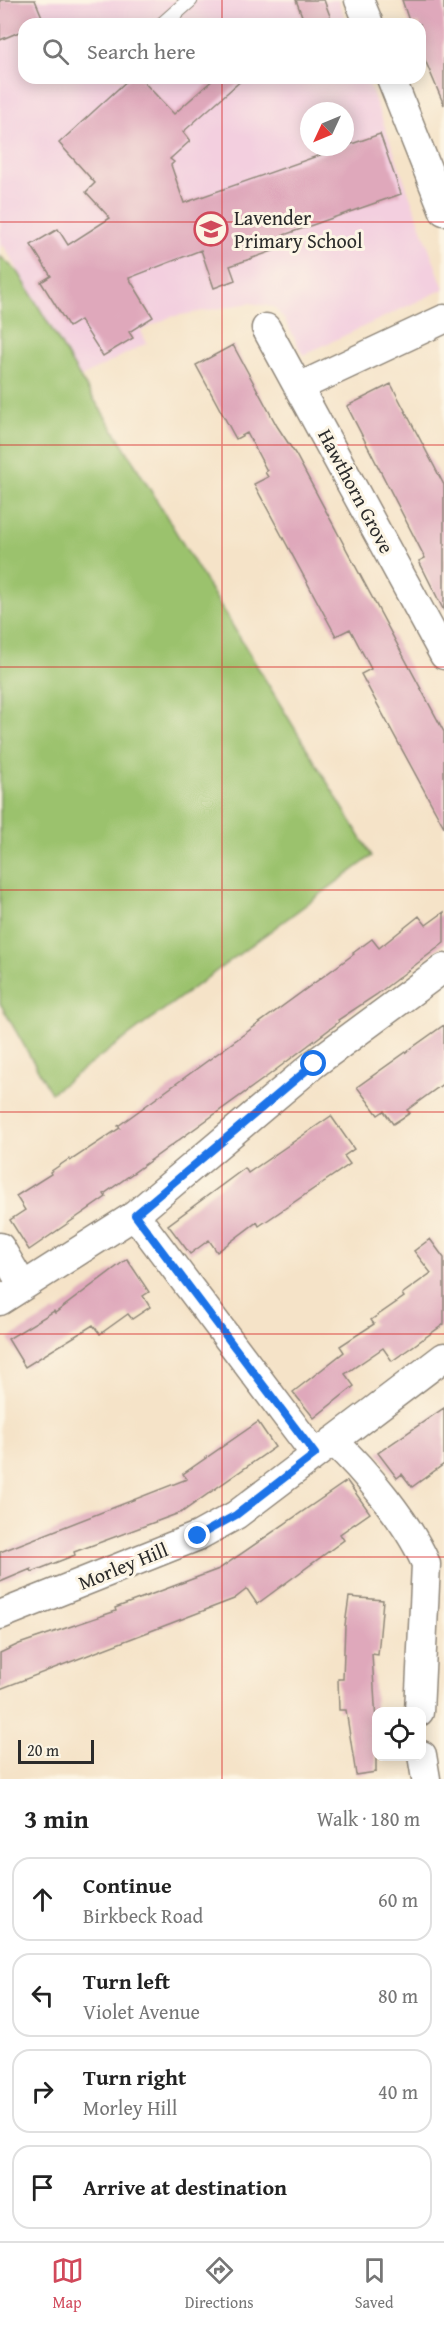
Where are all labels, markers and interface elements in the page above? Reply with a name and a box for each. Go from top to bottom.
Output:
search box [18,18,426,84]
icon: search [39,35,72,68]
text: Search here [87,35,196,67]
north arrow [300,102,354,156]
place label: Lavender Primary School [234,203,363,255]
school or university icon: Lavender Primary School [193,211,229,247]
street label: Hawthorn Grove [311,423,401,558]
route start [300,1050,326,1076]
route end [184,1522,210,1548]
street label: Morley Hill [74,1534,172,1597]
map controls [372,1707,426,1761]
button: locate [372,1707,426,1761]
scale bar [18,1737,94,1764]
text: 20 m [27,1738,59,1762]
text: 3 min [24,1799,89,1838]
text: Walk · 180 m [317,1804,420,1833]
text: Continue [83,1869,172,1901]
icon: ahead [26,1883,59,1916]
text: 60 m [378,1885,418,1914]
text: Birkbeck Road [83,1901,203,1930]
text: Turn left [83,1965,170,1997]
icon: left [26,1979,59,2012]
text: 80 m [378,1981,418,2010]
text: Violet Avenue [83,1997,200,2026]
text: Turn right [83,2061,186,2093]
icon: right [26,2075,59,2108]
text: 40 m [378,2077,418,2106]
text: Morley Hill [83,2093,177,2122]
icon: arrive [26,2171,59,2204]
text: Arrive at destination [83,2171,287,2203]
tab: Map [51,2254,84,2314]
tab: Directions [185,2254,254,2314]
tab: Saved [355,2254,393,2314]

